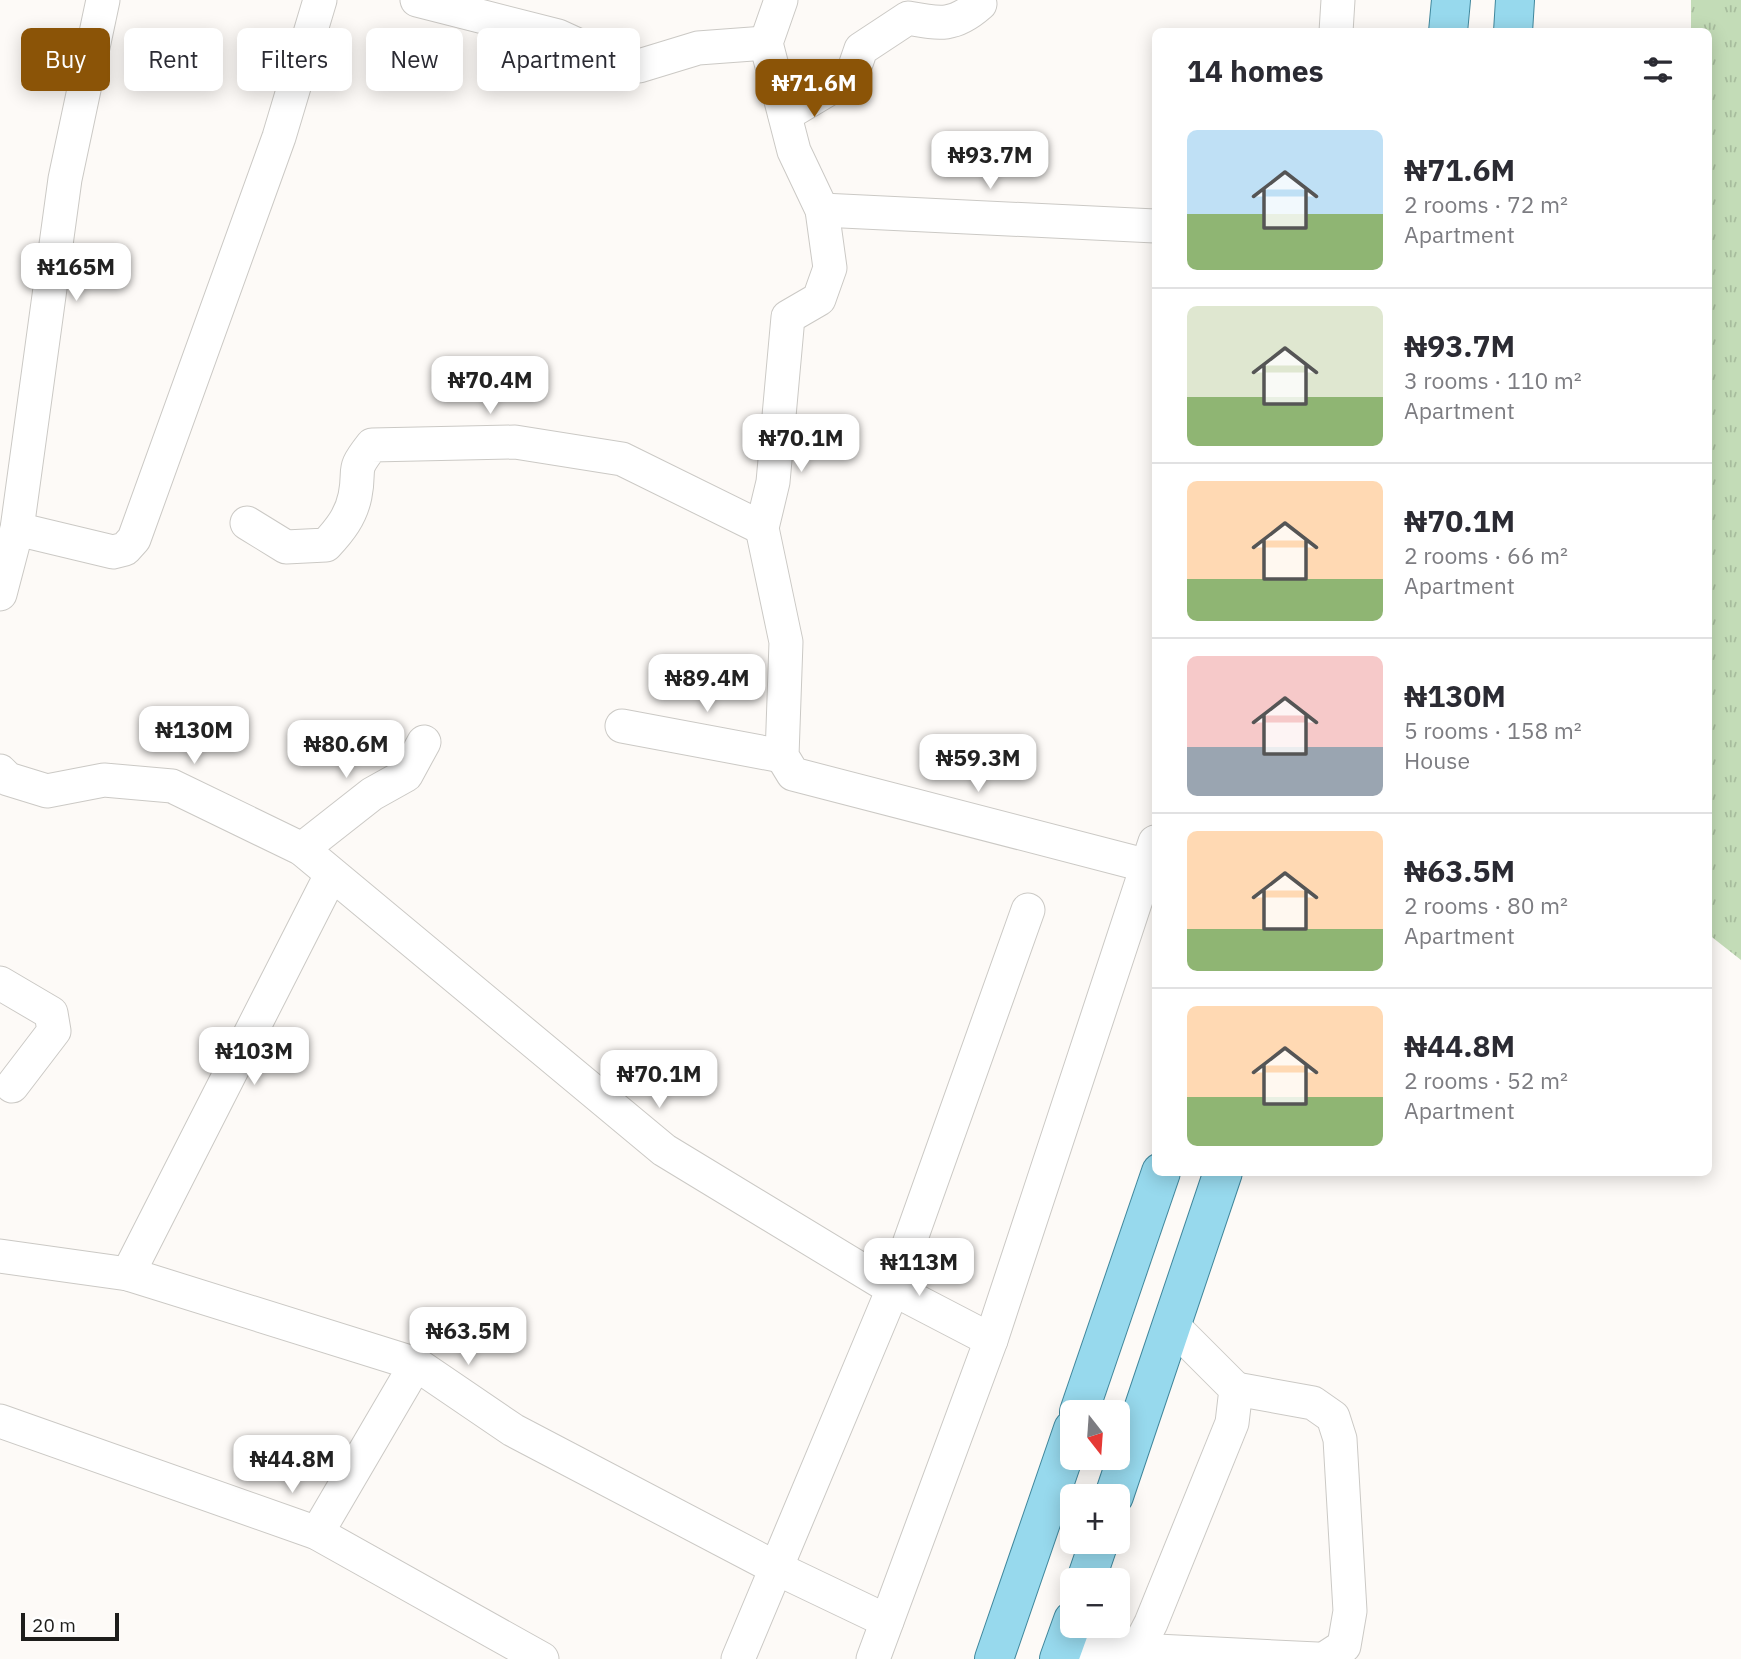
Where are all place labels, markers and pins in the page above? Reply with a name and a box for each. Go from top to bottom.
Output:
pin: ₦71.6M [757,60,871,119]
pin: ₦93.7M [933,132,1047,191]
pin: ₦165M [27,244,125,303]
pin: ₦70.4M [433,356,547,416]
pin: ₦70.1M [744,414,858,474]
pin: ₦89.4M [650,654,764,714]
pin: ₦130M [145,706,243,766]
pin: ₦80.6M [289,720,403,780]
pin: ₦59.3M [921,734,1035,794]
pin: ₦103M [205,1028,303,1087]
pin: ₦70.1M [602,1050,716,1110]
pin: ₦113M [870,1238,968,1298]
pin: ₦63.5M [411,1308,525,1367]
pin: ₦44.8M [235,1436,349,1495]

